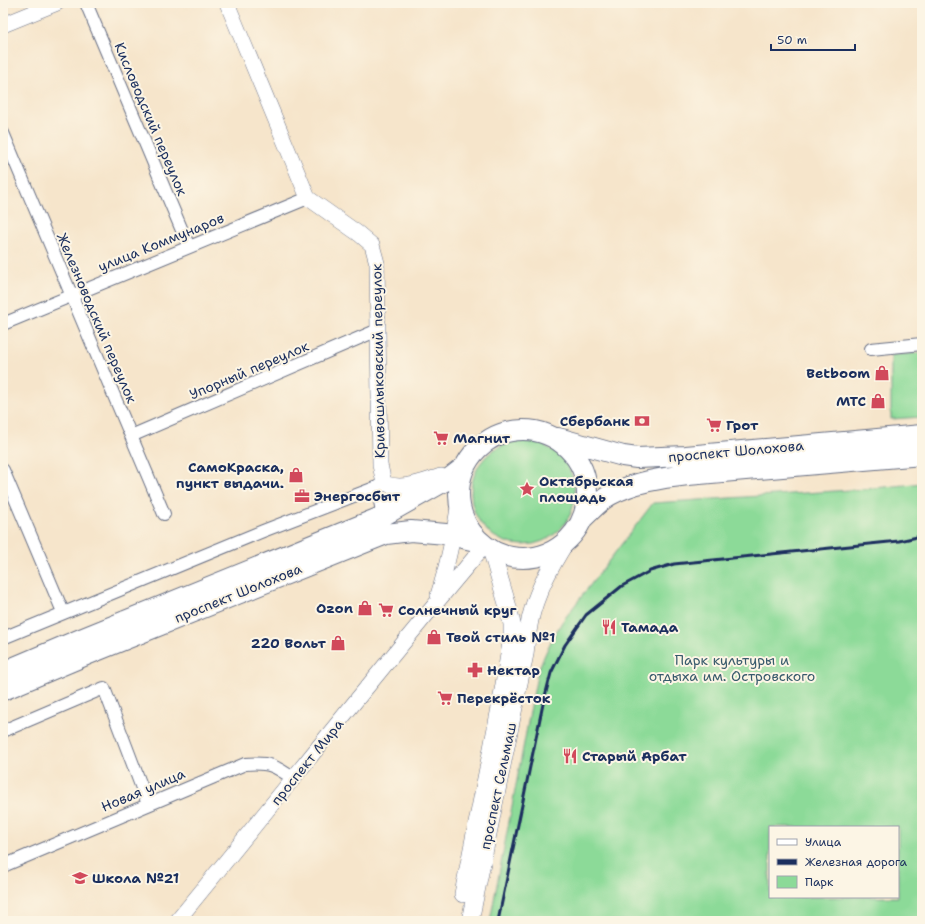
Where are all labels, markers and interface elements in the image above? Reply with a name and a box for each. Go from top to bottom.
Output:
scale bar [771,26,855,52]
text: 50 m [777,32,807,48]
street label: Кисловодский переулок [110,40,192,199]
street label: улица Коммунаров [95,209,227,275]
street label: Железноводский переулок [53,230,141,406]
street label: Кривошлыковский переулок [367,263,389,459]
street label: Упорный переулок [186,336,312,403]
place label: Betboom [806,364,870,382]
shop icon: Betboom [873,364,891,382]
place label: МТС [836,392,866,410]
shop icon: МТС [869,392,887,410]
place label: Сбербанк [560,412,630,430]
bank icon: Сбербанк [633,412,651,430]
supermarket icon: Грот [705,416,723,434]
place label: Грот [726,416,759,434]
supermarket icon: Магнит [432,429,450,447]
place label: Магнит [453,429,511,447]
street label: проспект Шолохова [668,436,805,466]
place label: СамоКраска, пункт выдачи. [176,458,284,492]
shop icon: СамоКраска, пункт выдачи. [287,466,305,484]
place label: Октябрьская площадь [539,472,633,506]
place icon: Октябрьская площадь [518,480,536,498]
office icon: Энергосбыт [293,487,311,505]
place label: Энергосбыт [314,487,401,505]
street label: проспект Шолохова [172,559,305,627]
place label: Ozon [316,599,353,617]
shop icon: Ozon [356,599,374,617]
supermarket icon: Солнечный круг [377,601,395,619]
place label: Солнечный круг [398,601,517,619]
restaurant icon: Тамада [600,618,618,636]
place label: Тамада [621,618,679,636]
shop icon: Твой стиль №1 [425,628,443,646]
place label: Твой стиль №1 [446,628,555,646]
place label: 220 Вольт [251,634,327,652]
shop icon: 220 Вольт [329,634,347,652]
park label: Парк культуры и отдыха им. Островского [649,651,815,685]
pharmacy icon: Нектар [466,661,484,679]
place label: Нектар [487,661,540,679]
supermarket icon: Перекрёсток [436,689,454,707]
place label: Перекрёсток [457,689,551,707]
street label: проспект Мира [267,715,347,809]
street label: проспект Сельмаш [476,721,520,851]
restaurant icon: Старый Арбат [561,747,579,765]
place label: Старый Арбат [582,747,687,765]
street label: Новая улица [98,764,188,816]
legend [769,826,899,898]
text: Улица [805,834,842,850]
text: Железная дорога [805,854,908,870]
school or university icon: Школа №21 [71,869,89,887]
place label: Школа №21 [92,869,179,887]
text: Парк [805,874,834,890]

